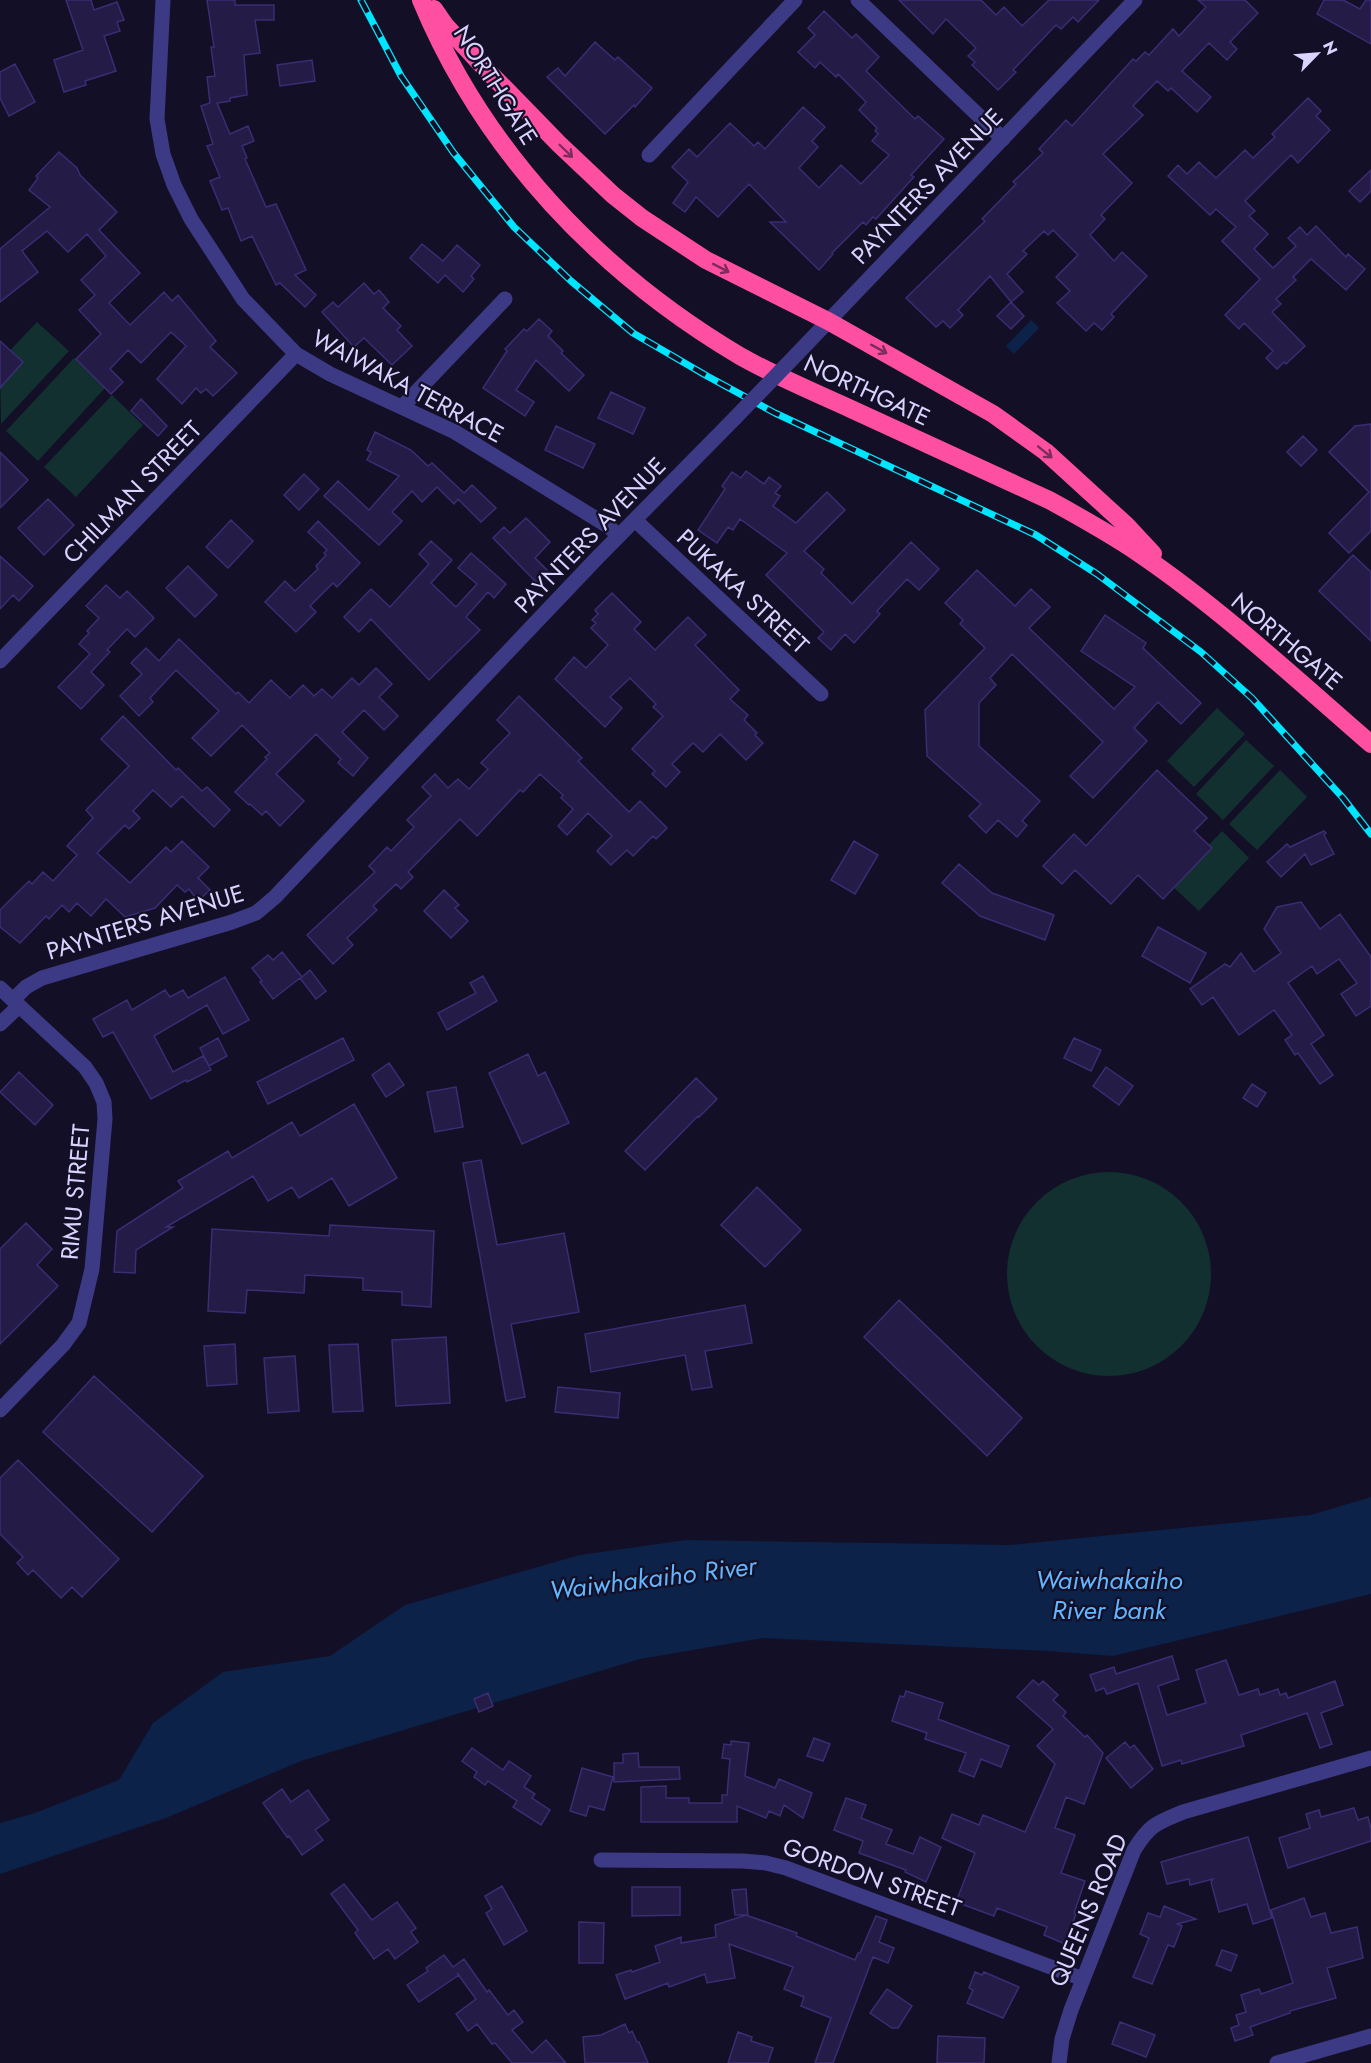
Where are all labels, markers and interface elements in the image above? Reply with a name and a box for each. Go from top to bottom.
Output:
street label: NORTHGATE [445,18,547,152]
north arrow [1287,24,1347,84]
text: N [1317,37,1343,58]
street label: PAYNTERS AVENUE [843,100,1011,272]
one-way arrow [559,144,574,159]
one-way arrow [712,263,730,274]
street label: WAIWAKA TERRACE [306,321,510,451]
one-way arrow [870,344,888,355]
street label: NORTHGATE [798,345,936,435]
street label: CHILMAN STREET [55,413,209,571]
one-way arrow [1037,445,1053,458]
street label: PAYNTERS AVENUE [506,449,674,621]
street label: PUKAKA STREET [669,520,817,662]
street label: NORTHGATE [1224,584,1350,698]
street label: PAYNTERS AVENUE [42,875,248,969]
street label: RIMU STREET [52,1123,98,1261]
water label: Waiwhakaiho River [547,1546,760,1610]
water label: Waiwhakaiho River bank [1035,1561,1183,1629]
street label: QUEENS ROAD [1040,1828,1136,1992]
street label: GORDON STREET [778,1829,966,1925]

